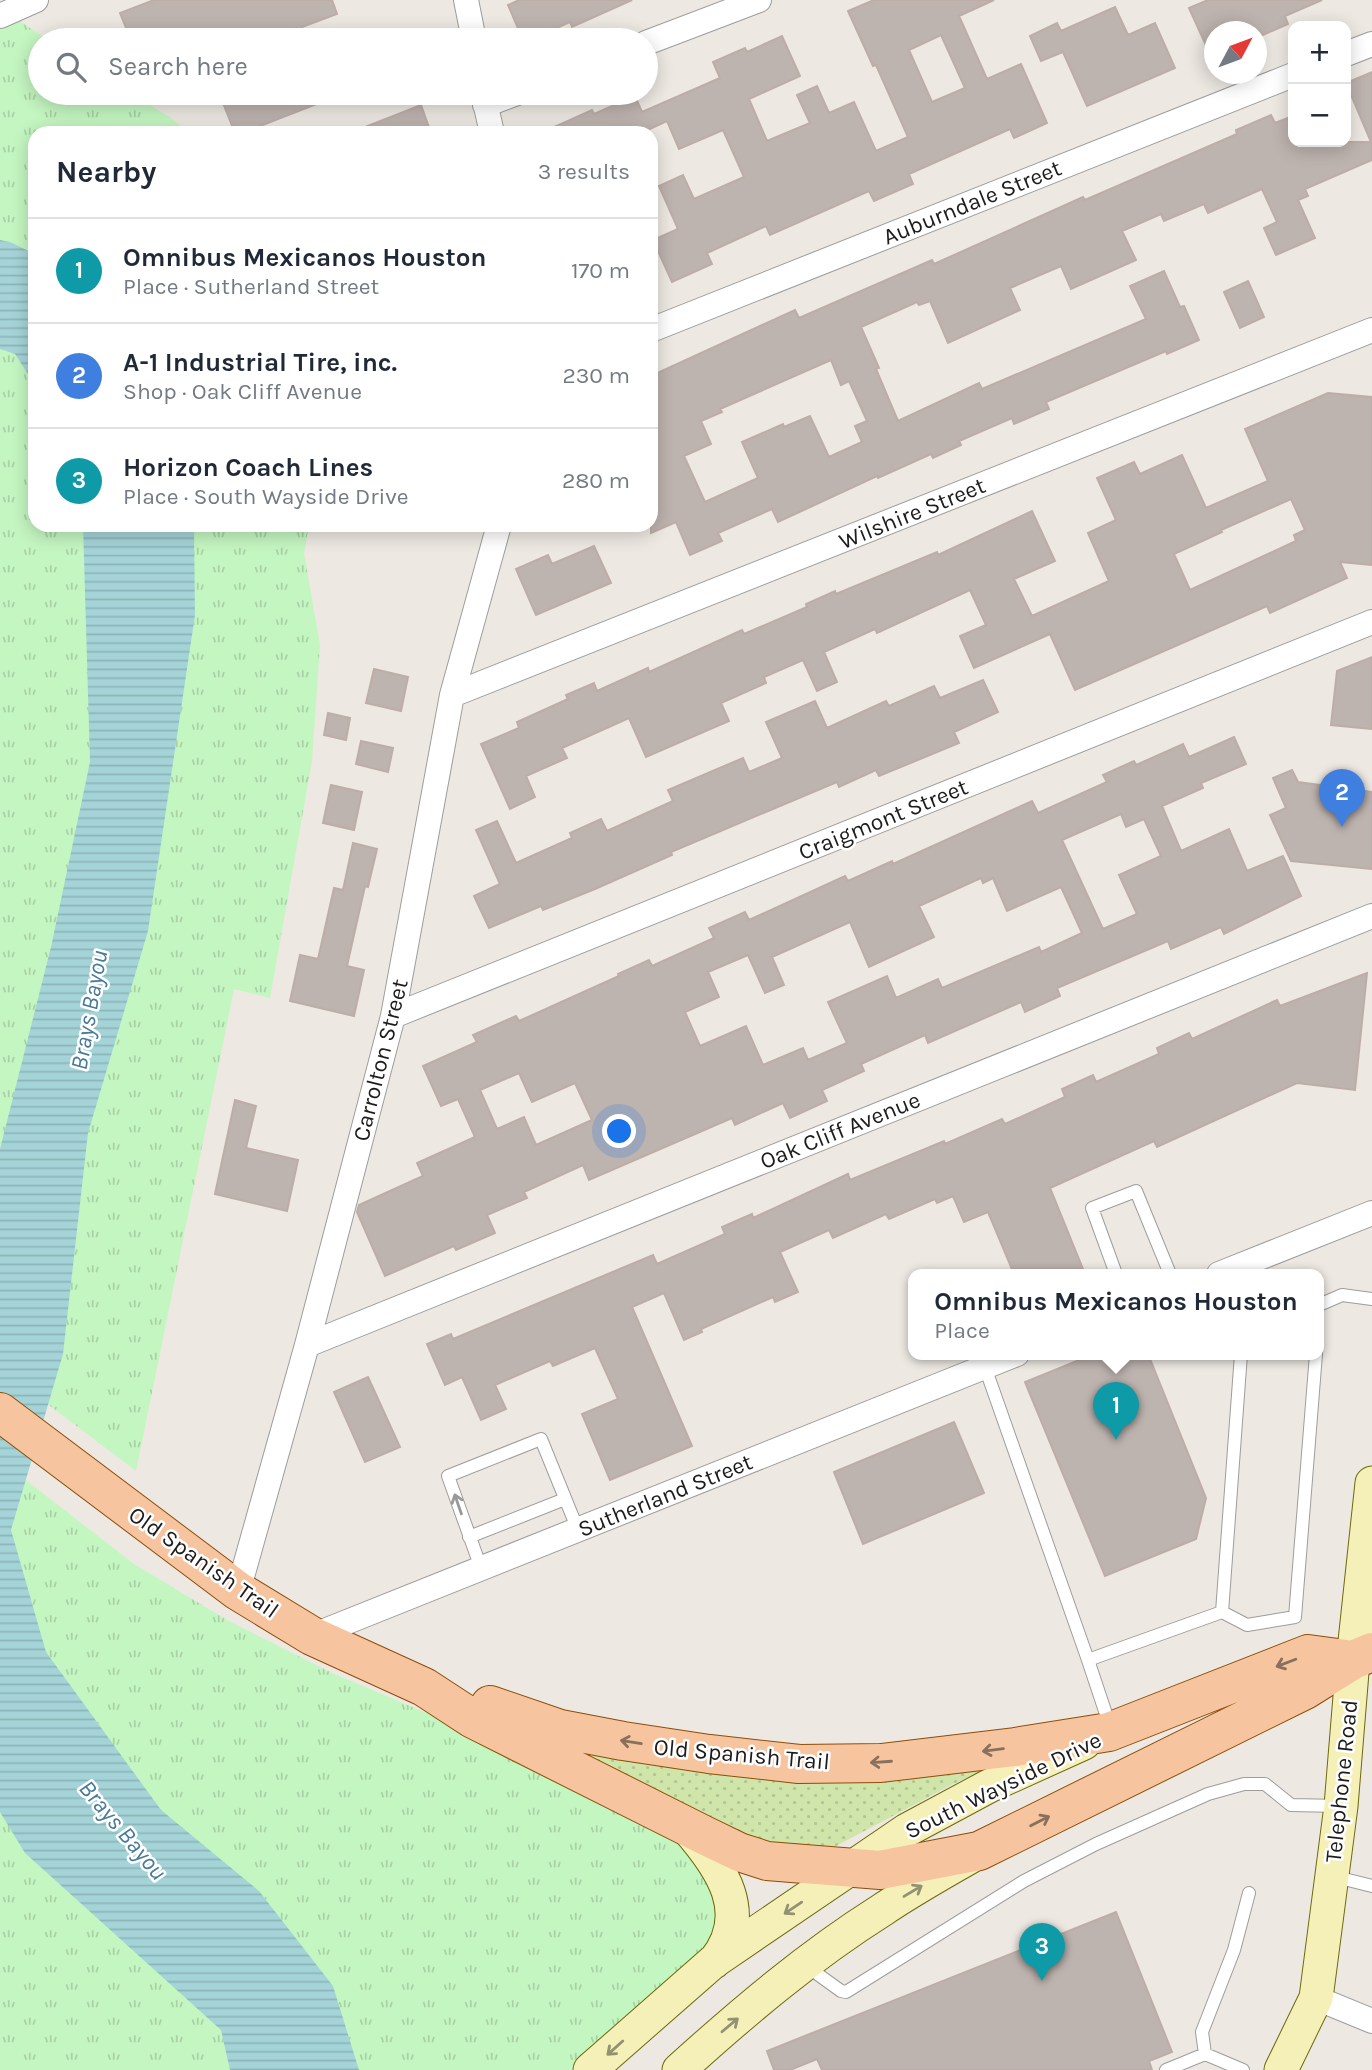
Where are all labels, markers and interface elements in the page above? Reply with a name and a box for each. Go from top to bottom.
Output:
north arrow [1204,21,1267,84]
map controls [1288,21,1351,147]
button: + [1288,21,1351,84]
search box [28,28,658,105]
icon: search [52,48,90,86]
text: Search here [108,51,248,82]
button: − [1288,84,1351,147]
text: Nearby [56,154,156,190]
street label: Auburndale Street [879,154,1066,251]
text: 3 results [538,158,630,185]
text: Omnibus Mexicanos Houston [123,242,487,273]
text: 1 [75,257,83,284]
text: 170 m [571,257,630,284]
text: Place · Sutherland Street [123,273,379,300]
text: A-1 Industrial Tire, inc. [123,347,397,378]
text: 2 [72,362,86,389]
text: 230 m [562,362,630,389]
text: Shop · Oak Cliff Avenue [123,378,362,405]
text: Horizon Coach Lines [123,452,373,483]
text: 3 [72,467,86,494]
text: 280 m [562,467,630,494]
street label: Wilshire Street [835,472,990,555]
text: Place · South Wayside Drive [123,483,409,510]
pin: 2 [1319,769,1365,827]
street label: Craigmont Street [795,773,972,866]
water label: Brays Bayou [65,948,113,1072]
street label: Carrolton Street [347,976,414,1144]
street label: Oak Cliff Avenue [756,1086,924,1175]
your location [602,1114,636,1148]
popup [908,1269,1324,1360]
text: Omnibus Mexicanos Houston [934,1286,1298,1317]
text: Place [934,1317,990,1344]
pin: 1 [1093,1382,1139,1440]
street label: Sutherland Street [574,1448,757,1543]
one-way arrow [451,1493,464,1515]
street label: Old Spanish Trail [124,1501,284,1624]
one-way arrow [1276,1657,1298,1670]
street label: Telephone Road [1320,1698,1363,1864]
street label: South Wayside Drive [901,1726,1106,1845]
street label: Old Spanish Trail [653,1733,831,1776]
one-way arrow [620,1735,642,1748]
one-way arrow [982,1743,1005,1756]
one-way arrow [870,1756,893,1769]
water label: Brays Bayou [73,1774,173,1886]
one-way arrow [1029,1813,1050,1827]
one-way arrow [903,1883,923,1897]
one-way arrow [784,1901,803,1915]
pin: 3 [1019,1923,1065,1981]
one-way arrow [720,2017,738,2033]
one-way arrow [606,2040,624,2056]

